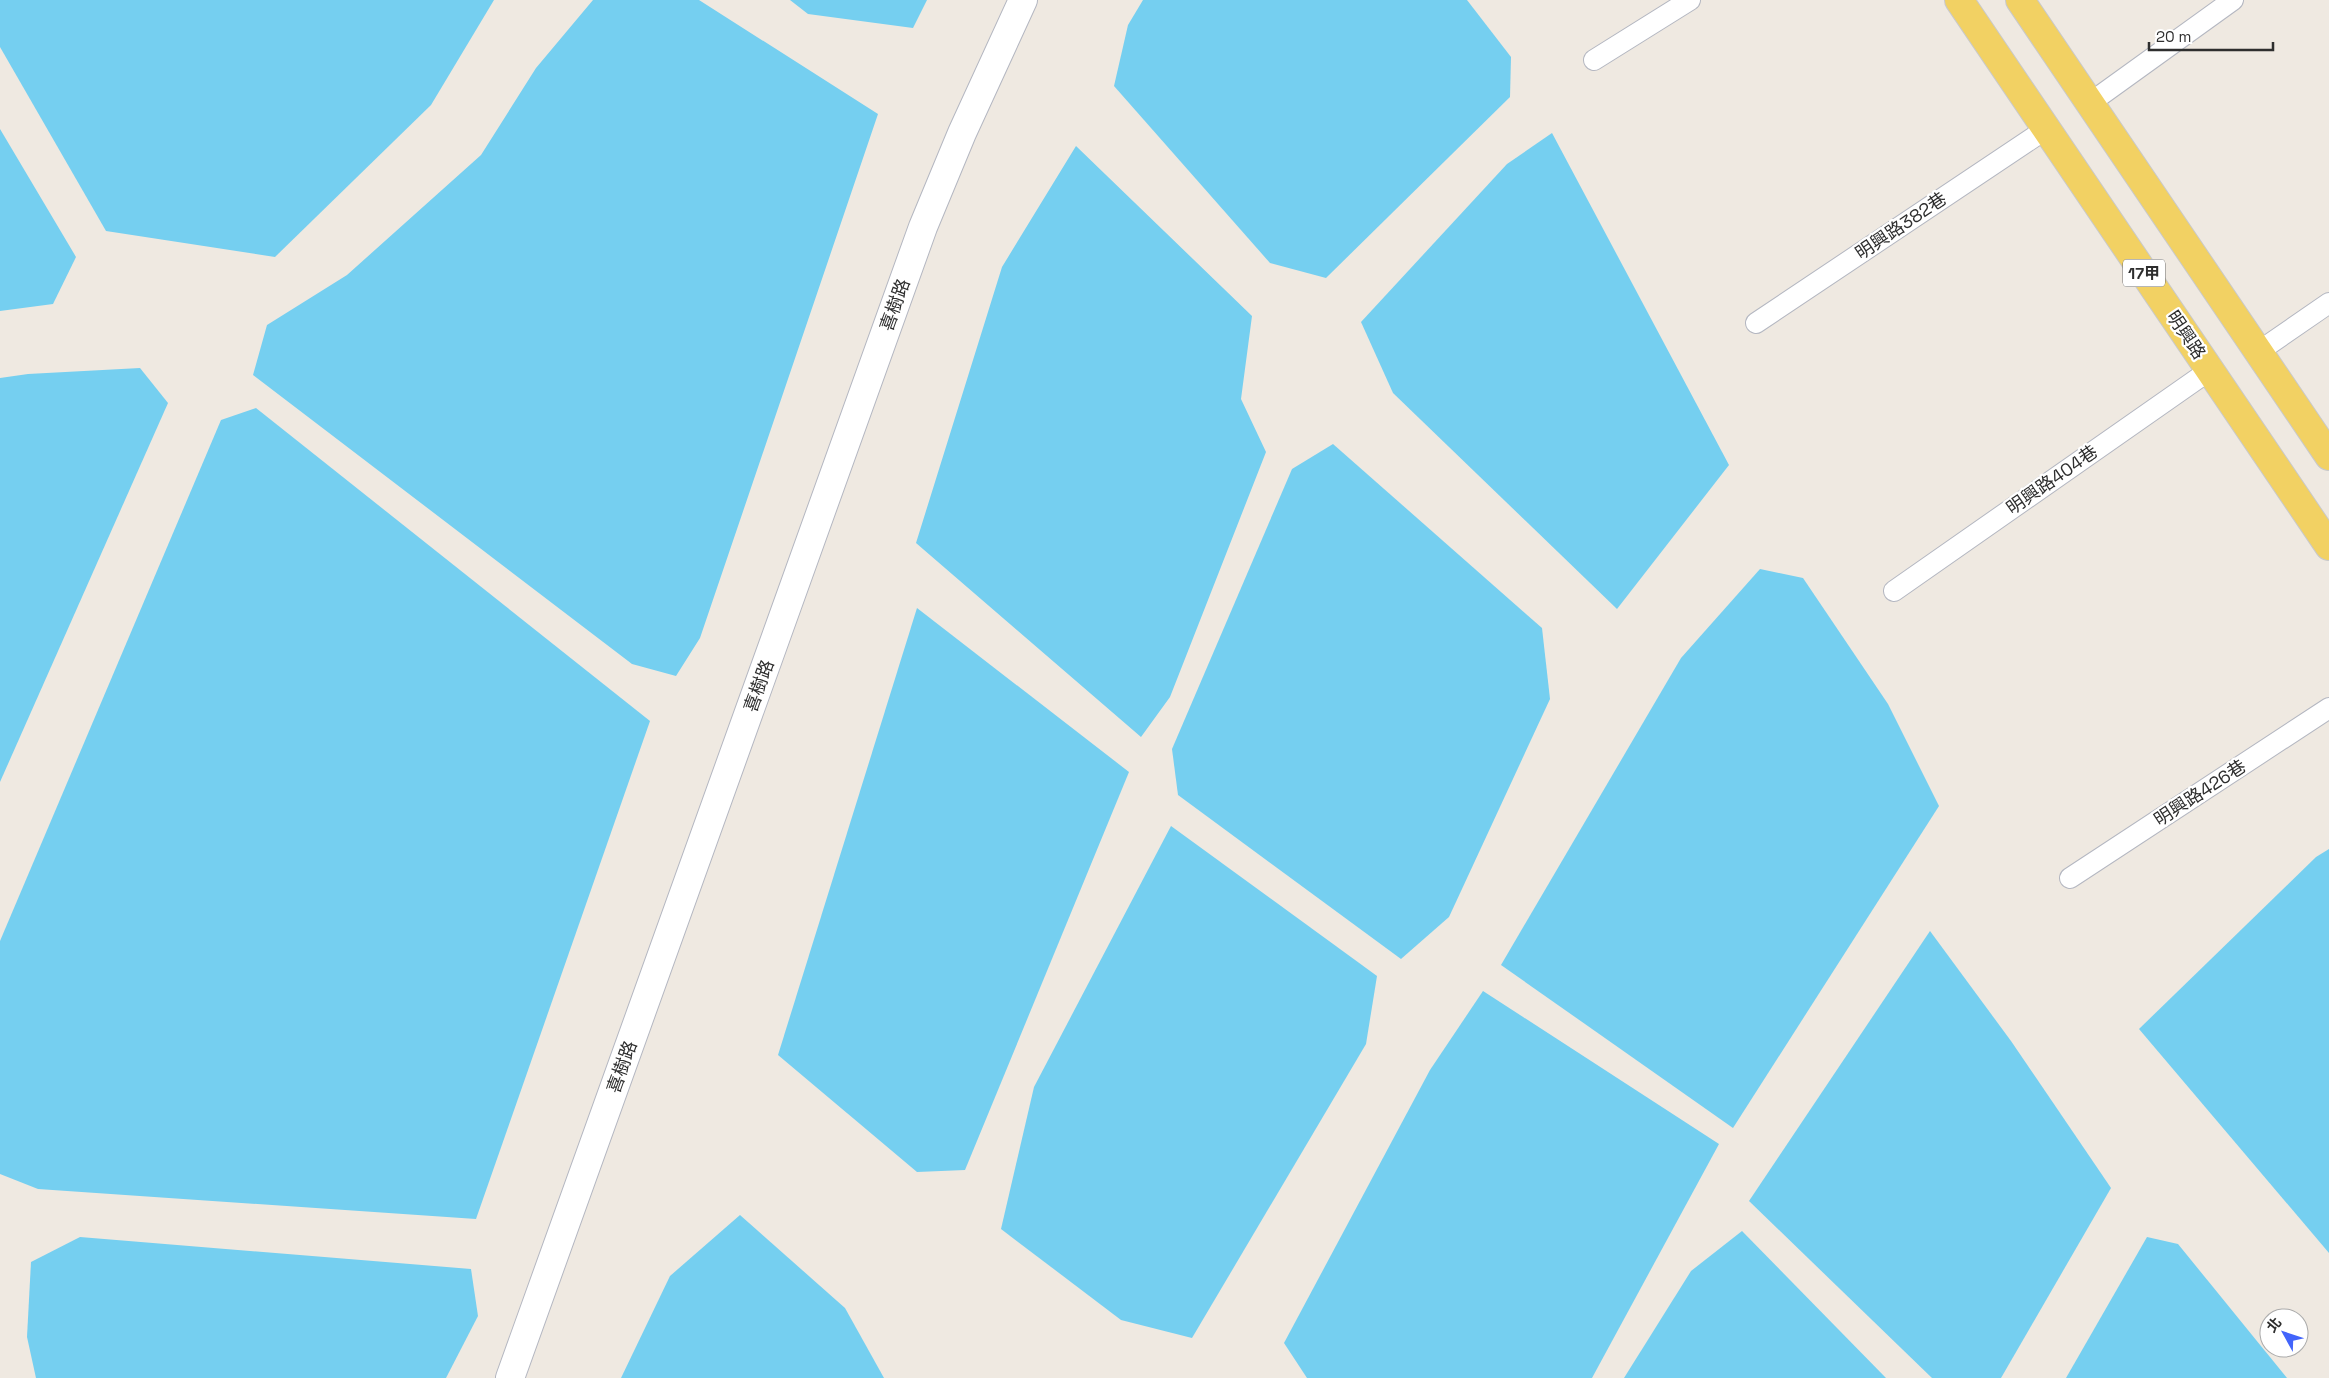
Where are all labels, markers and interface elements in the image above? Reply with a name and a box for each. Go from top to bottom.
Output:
scale bar [2149,20,2273,52]
text: 20 m [2156,27,2191,46]
street label: 明興路382巷 [1851,187,1951,264]
road number: 17甲 [2123,260,2165,286]
street label: 喜樹路 [874,276,915,334]
street label: 明興路 [2162,306,2211,364]
street label: 明興路404巷 [2002,440,2102,519]
street label: 喜樹路 [738,657,779,715]
street label: 明興路426巷 [2149,754,2250,831]
street label: 喜樹路 [601,1038,642,1096]
north arrow [2259,1308,2309,1358]
text: 北 [2263,1313,2285,1336]

